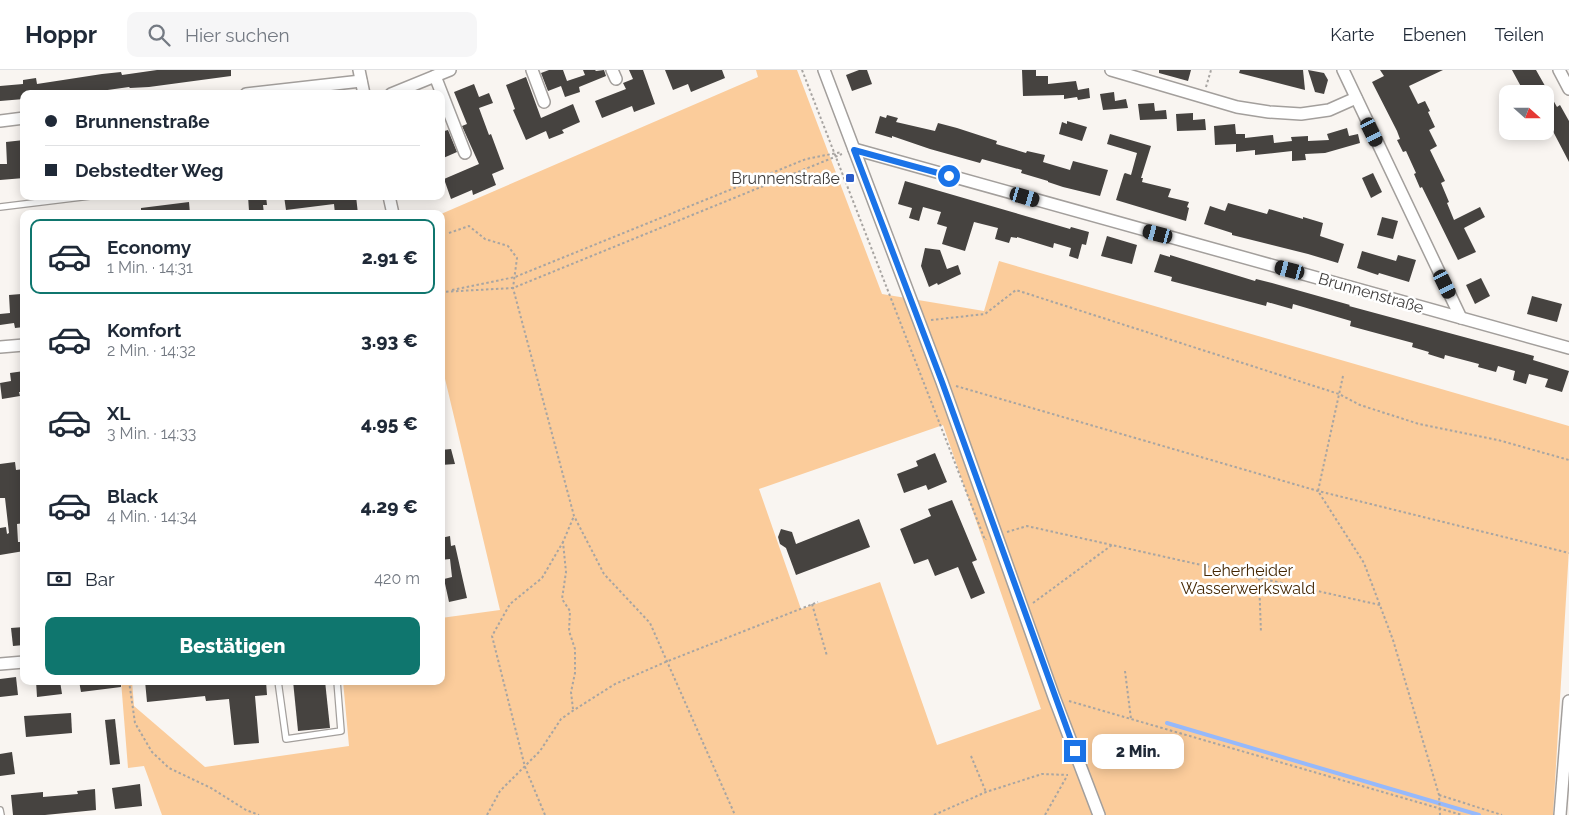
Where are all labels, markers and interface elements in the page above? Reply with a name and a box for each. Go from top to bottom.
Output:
search box [127,12,477,57]
text: Hoppr [25,20,97,49]
icon: search [145,21,173,49]
text: Hier suchen [185,24,290,46]
text: Karte [1330,24,1374,45]
text: Ebenen [1402,24,1467,45]
text: Teilen [1495,24,1544,45]
north arrow [1499,85,1554,140]
map controls [1499,85,1554,140]
text: Brunnenstraße [75,110,210,132]
car [1358,115,1385,149]
text: Debstedter Weg [75,159,224,181]
route start [938,165,960,187]
place label: Brunnenstraße [731,169,840,188]
marker: Brunnenstraße [844,172,856,184]
car [1008,186,1041,208]
car [1141,223,1174,245]
icon: car [47,234,92,279]
text: Economy [107,236,191,258]
text: 2.91 € [362,246,418,268]
text: 1 Min. · 14:31 [107,258,193,277]
car [1273,259,1306,281]
car [1431,267,1458,301]
street label: Brunnenstraße [1316,269,1426,317]
icon: car [47,317,92,362]
text: Komfort [107,319,181,341]
text: 3.93 € [361,329,418,351]
text: 2 Min. · 14:32 [107,341,196,360]
icon: car [47,400,92,445]
text: XL [107,402,130,424]
text: 4.95 € [361,412,418,434]
text: 3 Min. · 14:33 [107,424,196,443]
icon: car [47,483,92,528]
text: Black [107,485,158,507]
text: 4.29 € [361,495,418,517]
text: 4 Min. · 14:34 [107,507,197,526]
park label: Leherheider Wasserwerkswald [1181,561,1315,598]
icon: cash [45,565,73,593]
text: Bar [85,568,115,590]
text: 420 m [374,569,420,588]
button: Bestätigen [45,617,420,675]
callout: 2 Min. [1092,734,1185,768]
route end [1064,740,1086,762]
text: 2 Min. [1116,742,1160,761]

